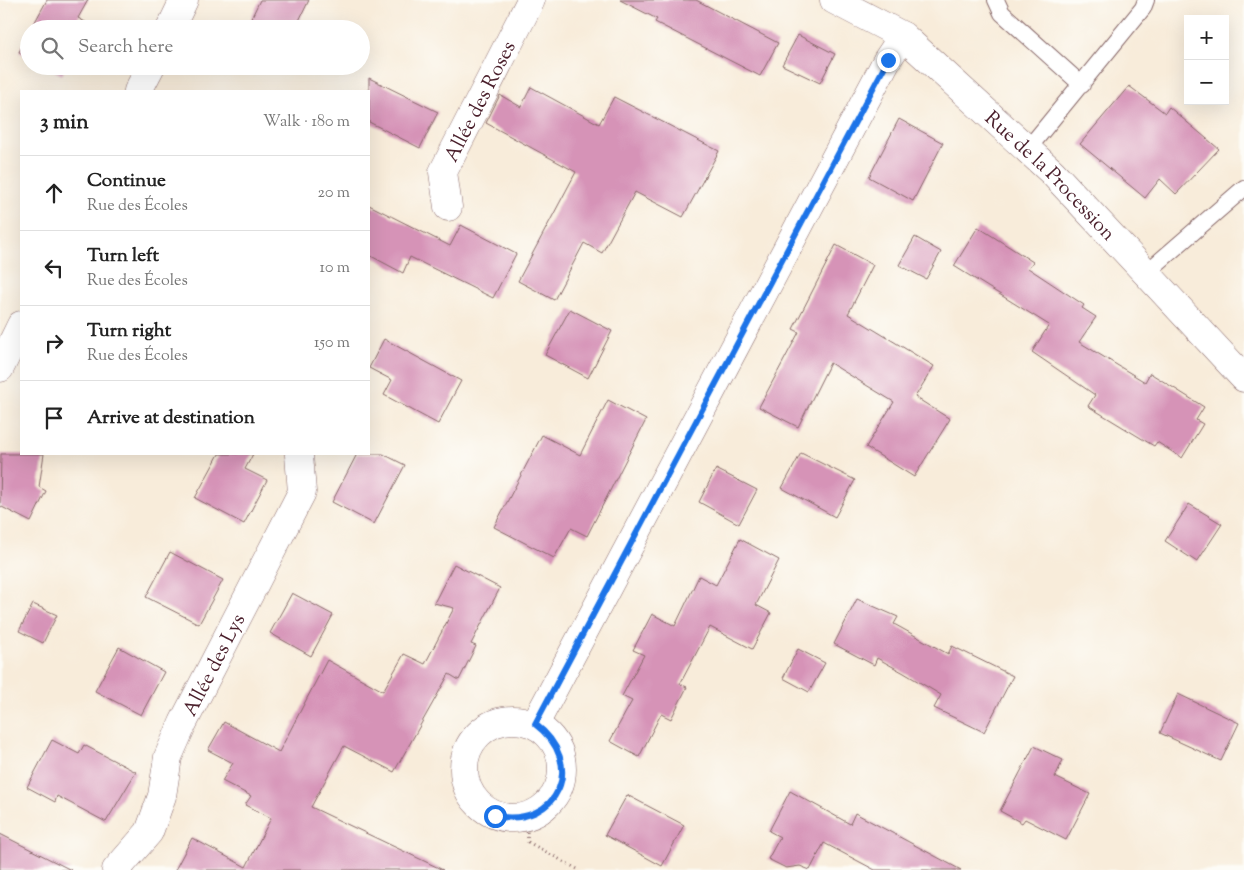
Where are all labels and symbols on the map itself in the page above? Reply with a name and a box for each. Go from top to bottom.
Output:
street label: Allée des Roses [438,37,525,168]
route end [877,49,900,72]
street label: Rue de la Procession [977,105,1121,249]
street label: Allée des Lys [177,609,254,722]
route start [484,805,507,828]

